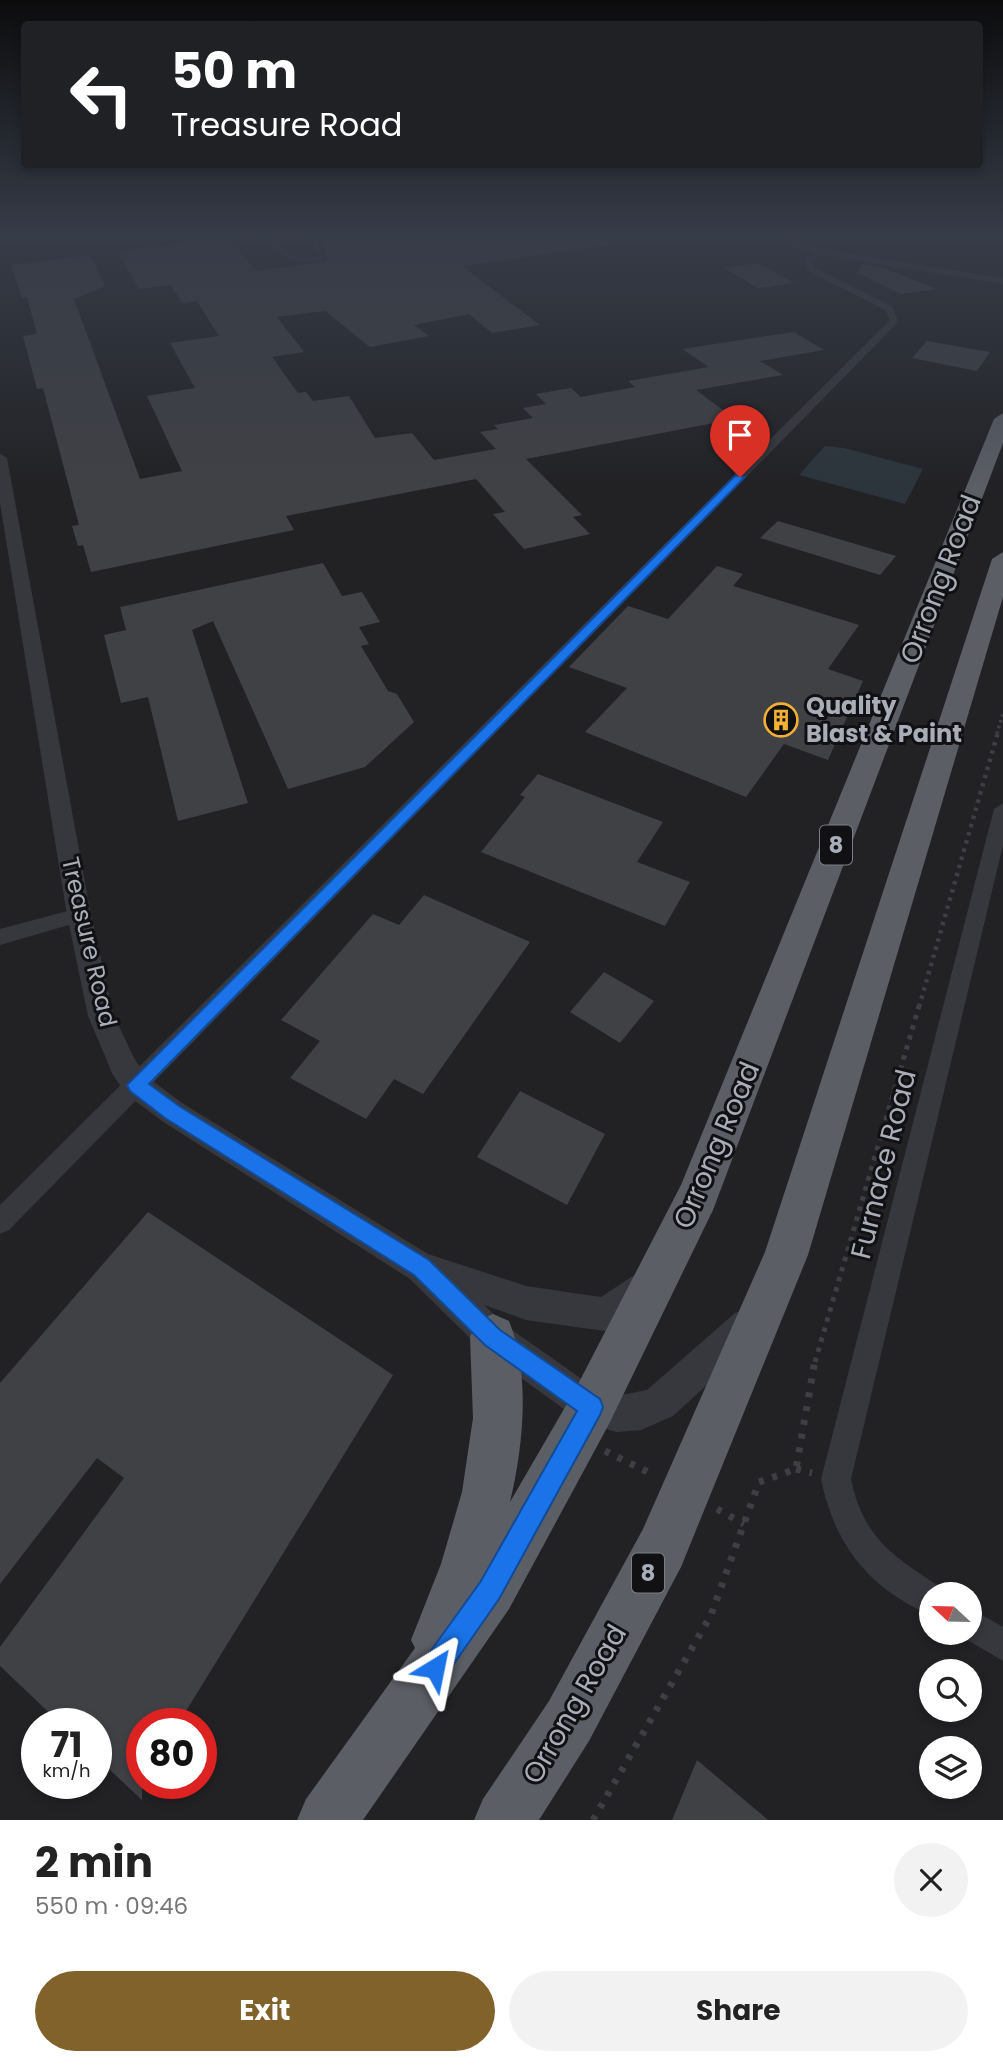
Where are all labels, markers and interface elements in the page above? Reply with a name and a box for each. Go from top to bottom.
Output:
text: 50 m [171,37,297,105]
icon: left [56,49,147,140]
text: Treasure Road [171,102,402,147]
pin [710,405,770,477]
icon: arrive [721,416,759,454]
street label: Orrong Road [890,489,991,669]
place label: Quality Blast & Paint [806,689,962,750]
building icon: Quality Blast & Paint [762,701,800,739]
road number: 8 [820,825,852,864]
street label: Treasure Road [54,854,125,1030]
street label: Orrong Road [664,1056,769,1235]
street label: Furnace Road [841,1065,926,1263]
road number: 8 [632,1554,664,1592]
north arrow [919,1582,982,1645]
map controls [919,1582,982,1799]
street label: Orrong Road [513,1617,636,1791]
position arrow [398,1631,472,1705]
button: search [919,1659,982,1722]
speed limit sign: 80 [126,1708,217,1799]
text: 71 [51,1720,82,1769]
button: layers [919,1736,982,1799]
text: km/h [43,1758,90,1783]
text: 2 min [35,1833,153,1892]
button: close [894,1843,968,1917]
text: 550 m · 09:46 [35,1890,188,1922]
button: Exit [35,1971,495,2051]
button: Share [509,1971,968,2051]

